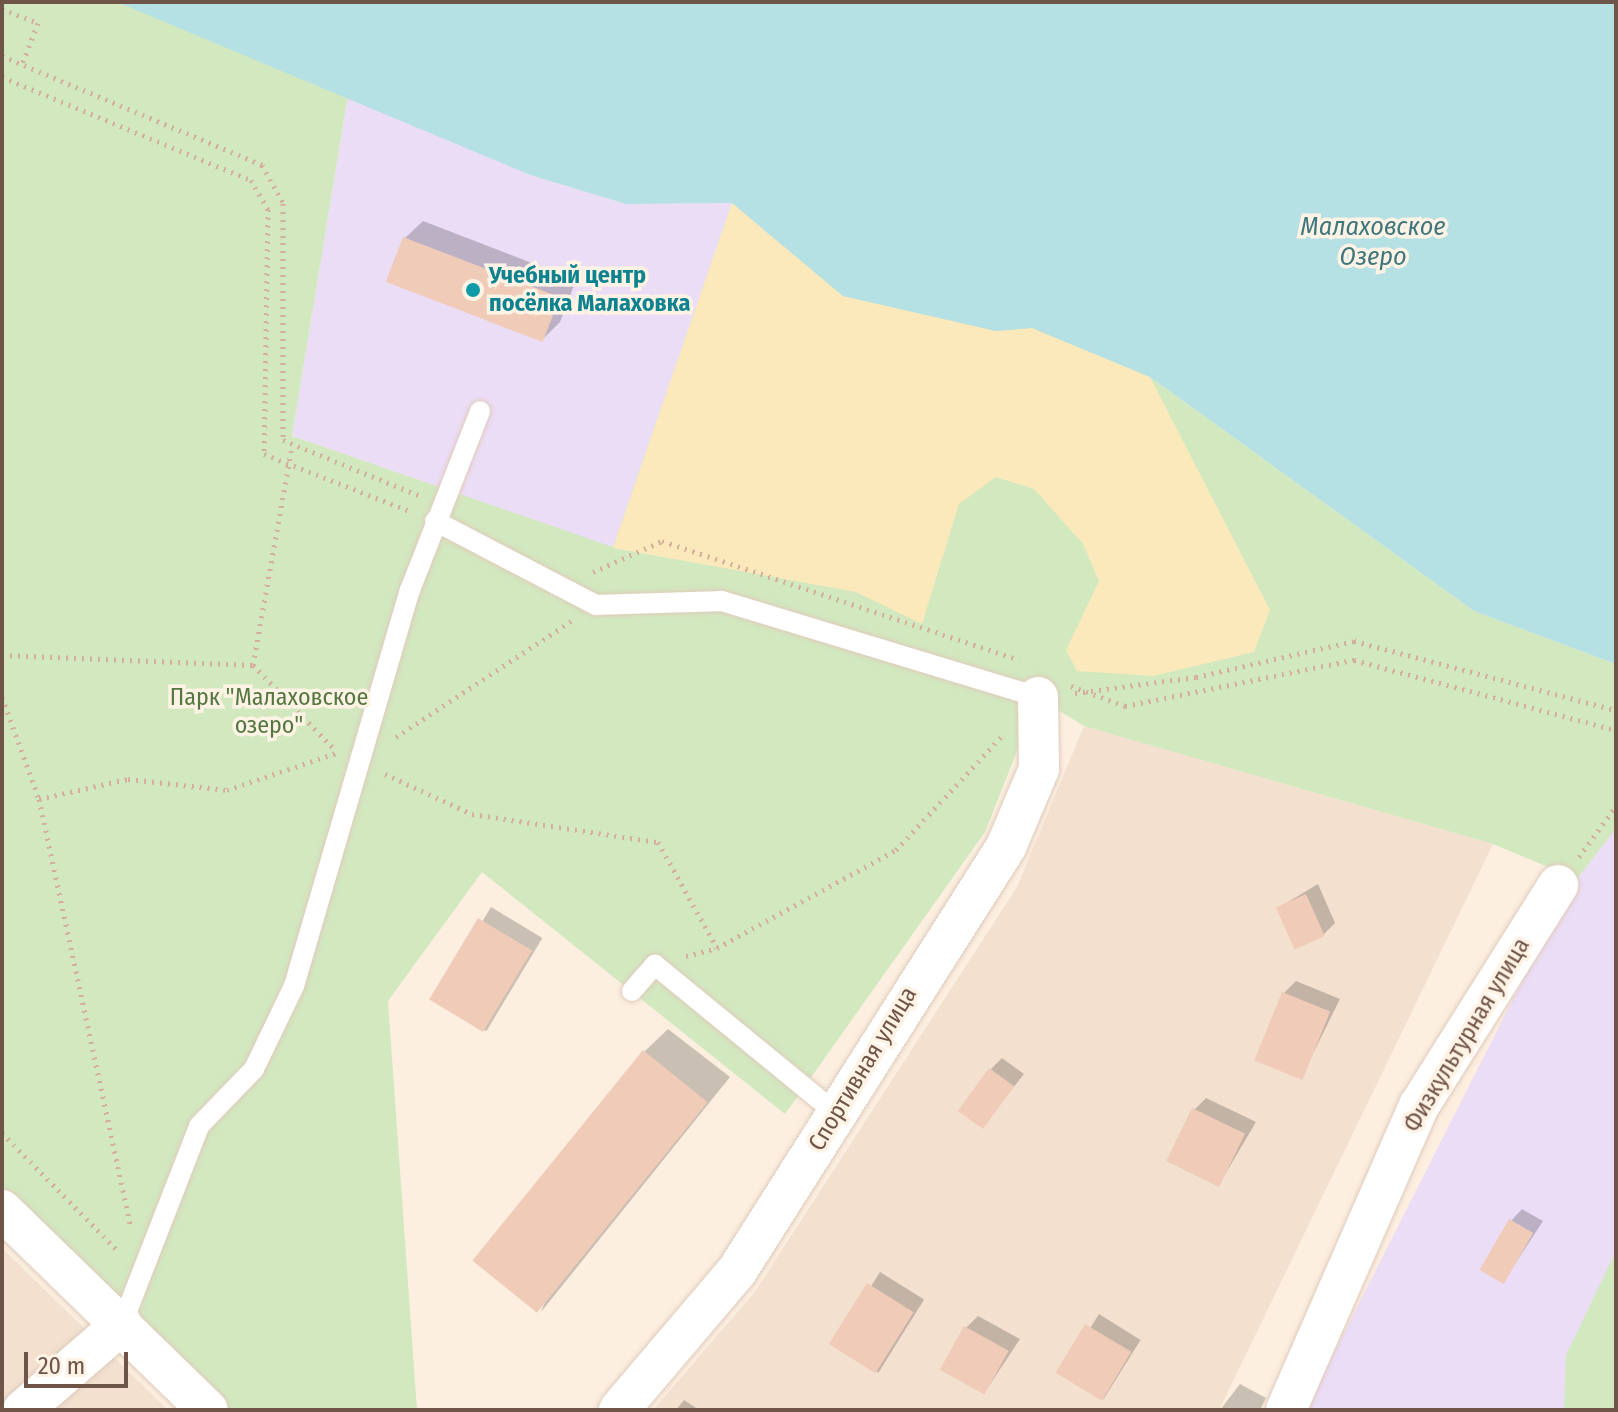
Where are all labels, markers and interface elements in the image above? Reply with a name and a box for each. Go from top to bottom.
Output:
water label: Малаховское Озеро [1300,211,1446,272]
place label: Учебный центр посёлка Малаховка [489,262,690,318]
marker: Учебный центр посёлка Малаховка [464,281,482,299]
park label: Парк "Малаховское озеро" [170,684,368,740]
street label: Физкультурная улица [1398,933,1536,1137]
street label: Спортивная улица [803,982,923,1156]
scale bar [28,1336,132,1386]
text: 20 m [38,1352,85,1380]

